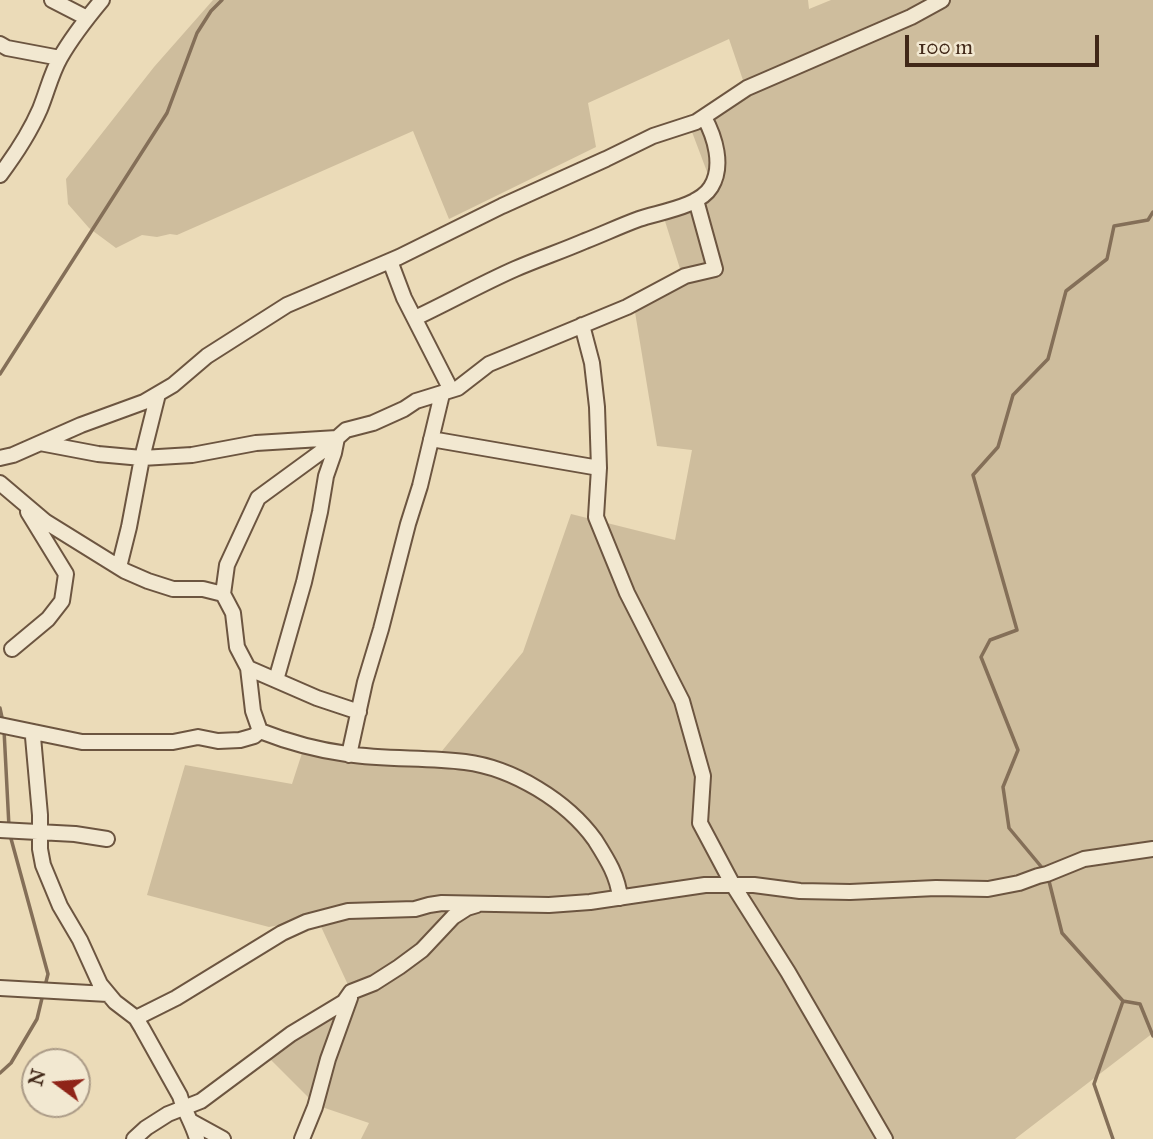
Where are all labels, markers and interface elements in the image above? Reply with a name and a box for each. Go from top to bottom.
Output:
scale bar [908,21,1102,65]
text: 100 m [918,34,973,60]
north arrow [21,1048,91,1118]
text: N [24,1067,51,1089]

